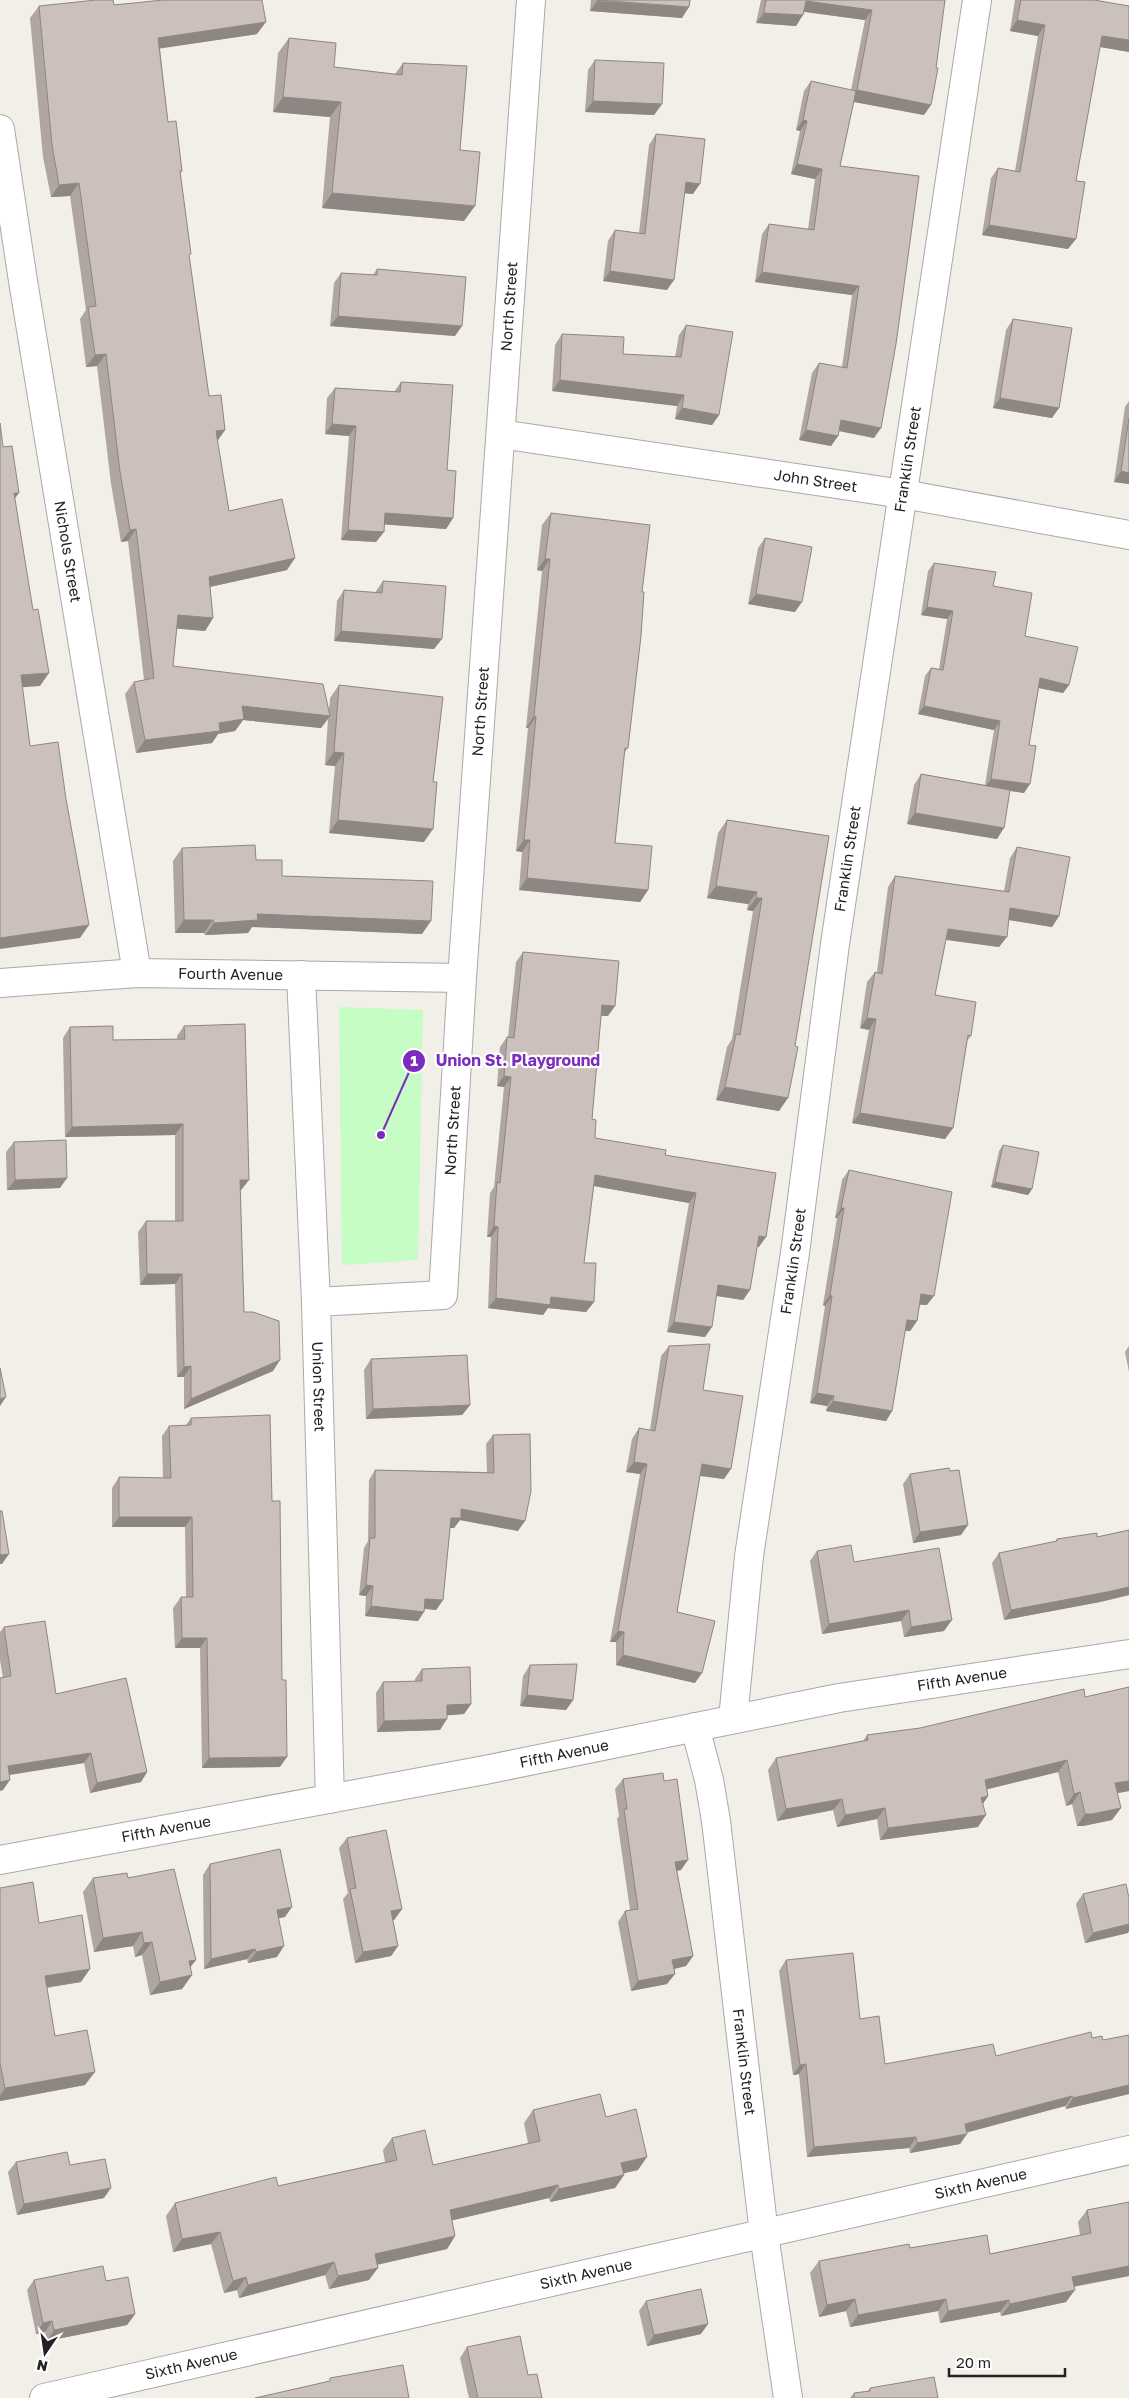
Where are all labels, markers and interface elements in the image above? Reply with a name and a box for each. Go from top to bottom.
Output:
street label: North Street [496,261,521,352]
street label: Franklin Street [890,405,924,513]
street label: John Street [773,465,859,495]
street label: Nichols Street [51,499,86,604]
street label: North Street [468,666,492,757]
street label: Franklin Street [830,804,864,913]
street label: Fourth Avenue [178,964,284,983]
callout: Union St. Playground [401,1045,611,1076]
text: Union St. Playground [436,1050,600,1070]
text: 1 [410,1051,418,1069]
street label: North Street [440,1085,464,1176]
street label: Franklin Street [776,1207,809,1315]
street label: Union Street [309,1341,330,1432]
street label: Fifth Avenue [916,1663,1008,1694]
street label: Fifth Avenue [518,1735,610,1771]
street label: Fifth Avenue [120,1811,212,1845]
street label: Franklin Street [730,2008,760,2116]
street label: Sixth Avenue [933,2164,1029,2202]
street label: Sixth Avenue [538,2254,634,2292]
north arrow [20,2328,70,2378]
street label: Sixth Avenue [143,2344,239,2383]
scale bar [949,2346,1065,2378]
text: 20 m [956,2353,991,2371]
text: N [35,2357,49,2376]

